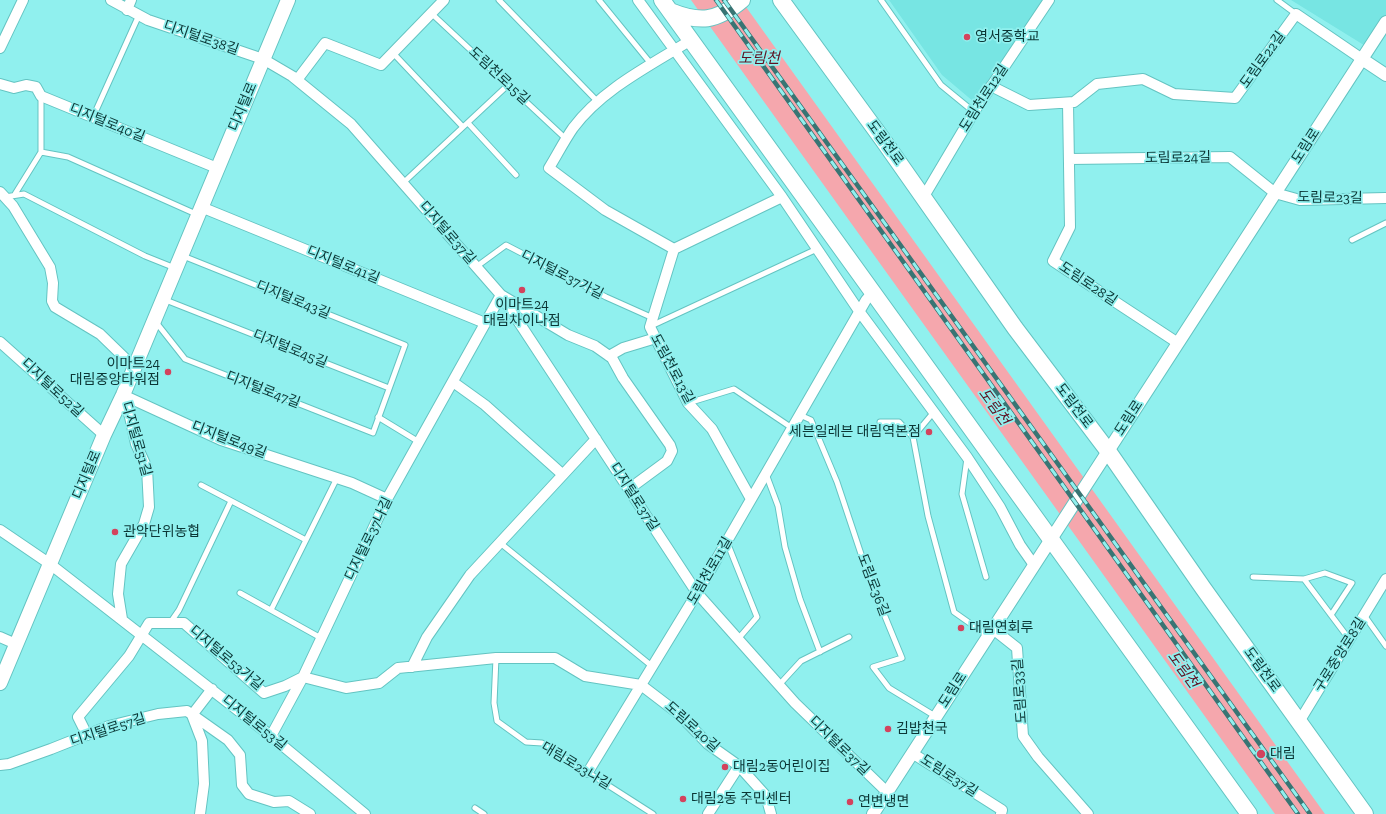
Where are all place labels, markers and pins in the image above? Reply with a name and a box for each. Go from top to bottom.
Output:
place label: 영서중학교 [975,29,1039,45]
marker: 영서중학교 [962,32,972,42]
marker: 이마트24 대림차이나점 [517,285,527,295]
place label: 이마트24 대림차이나점 [483,297,561,330]
place label: 이마트24 대림중앙타워점 [70,356,160,388]
marker: 이마트24 대림중앙타워점 [163,367,173,377]
place label: 세븐일레븐 대림역본점 [789,424,921,440]
marker: 세븐일레븐 대림역본점 [924,427,934,437]
place label: 관악단위농협 [123,524,200,540]
marker: 관악단위농협 [110,527,120,537]
place label: 대림연회루 [969,620,1033,636]
marker: 대림연회루 [956,623,966,633]
place label: 김밥천국 [896,721,948,737]
marker: 김밥천국 [883,724,893,734]
place label: 대림 [1270,746,1296,762]
marker: 대림 [1255,748,1267,760]
place label: 대림2동어린이집 [733,759,830,775]
marker: 대림2동어린이집 [720,762,730,772]
place label: 대림2동 주민센터 [691,791,792,807]
marker: 대림2동 주민센터 [678,794,688,804]
place label: 연변냉면 [858,794,910,810]
marker: 연변냉면 [845,797,855,807]

